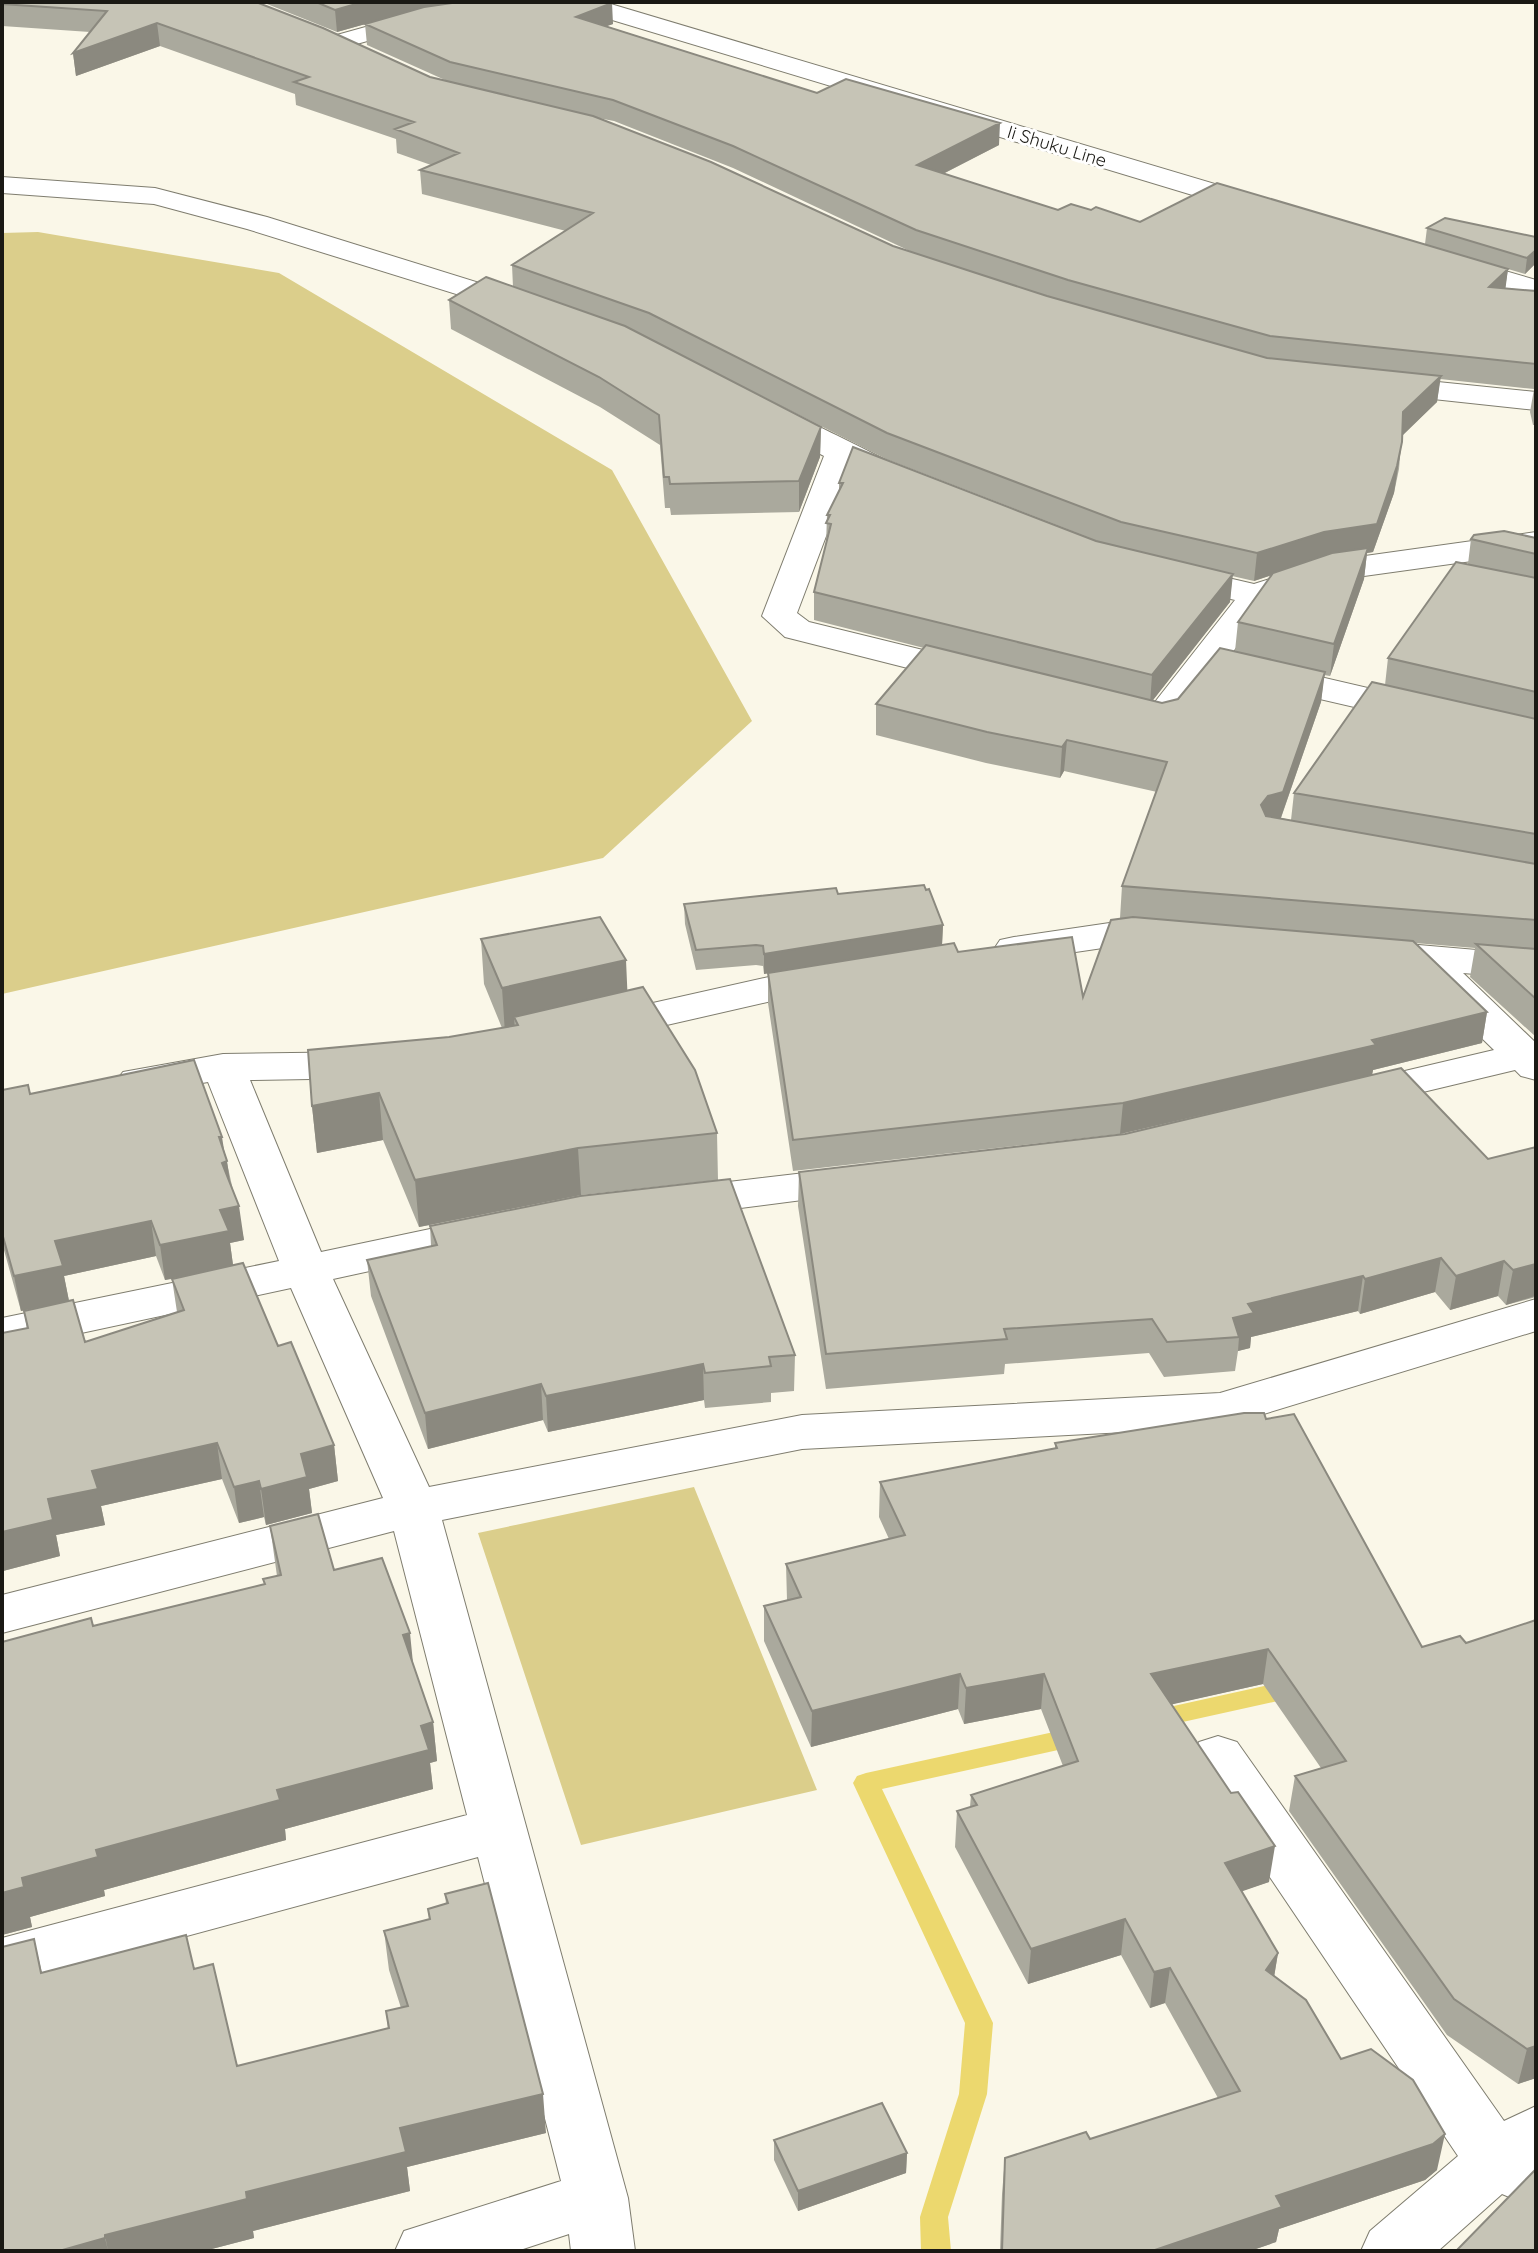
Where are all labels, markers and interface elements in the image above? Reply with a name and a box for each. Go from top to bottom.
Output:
street label: Ii Shuku Line [1005,120,1109,172]

